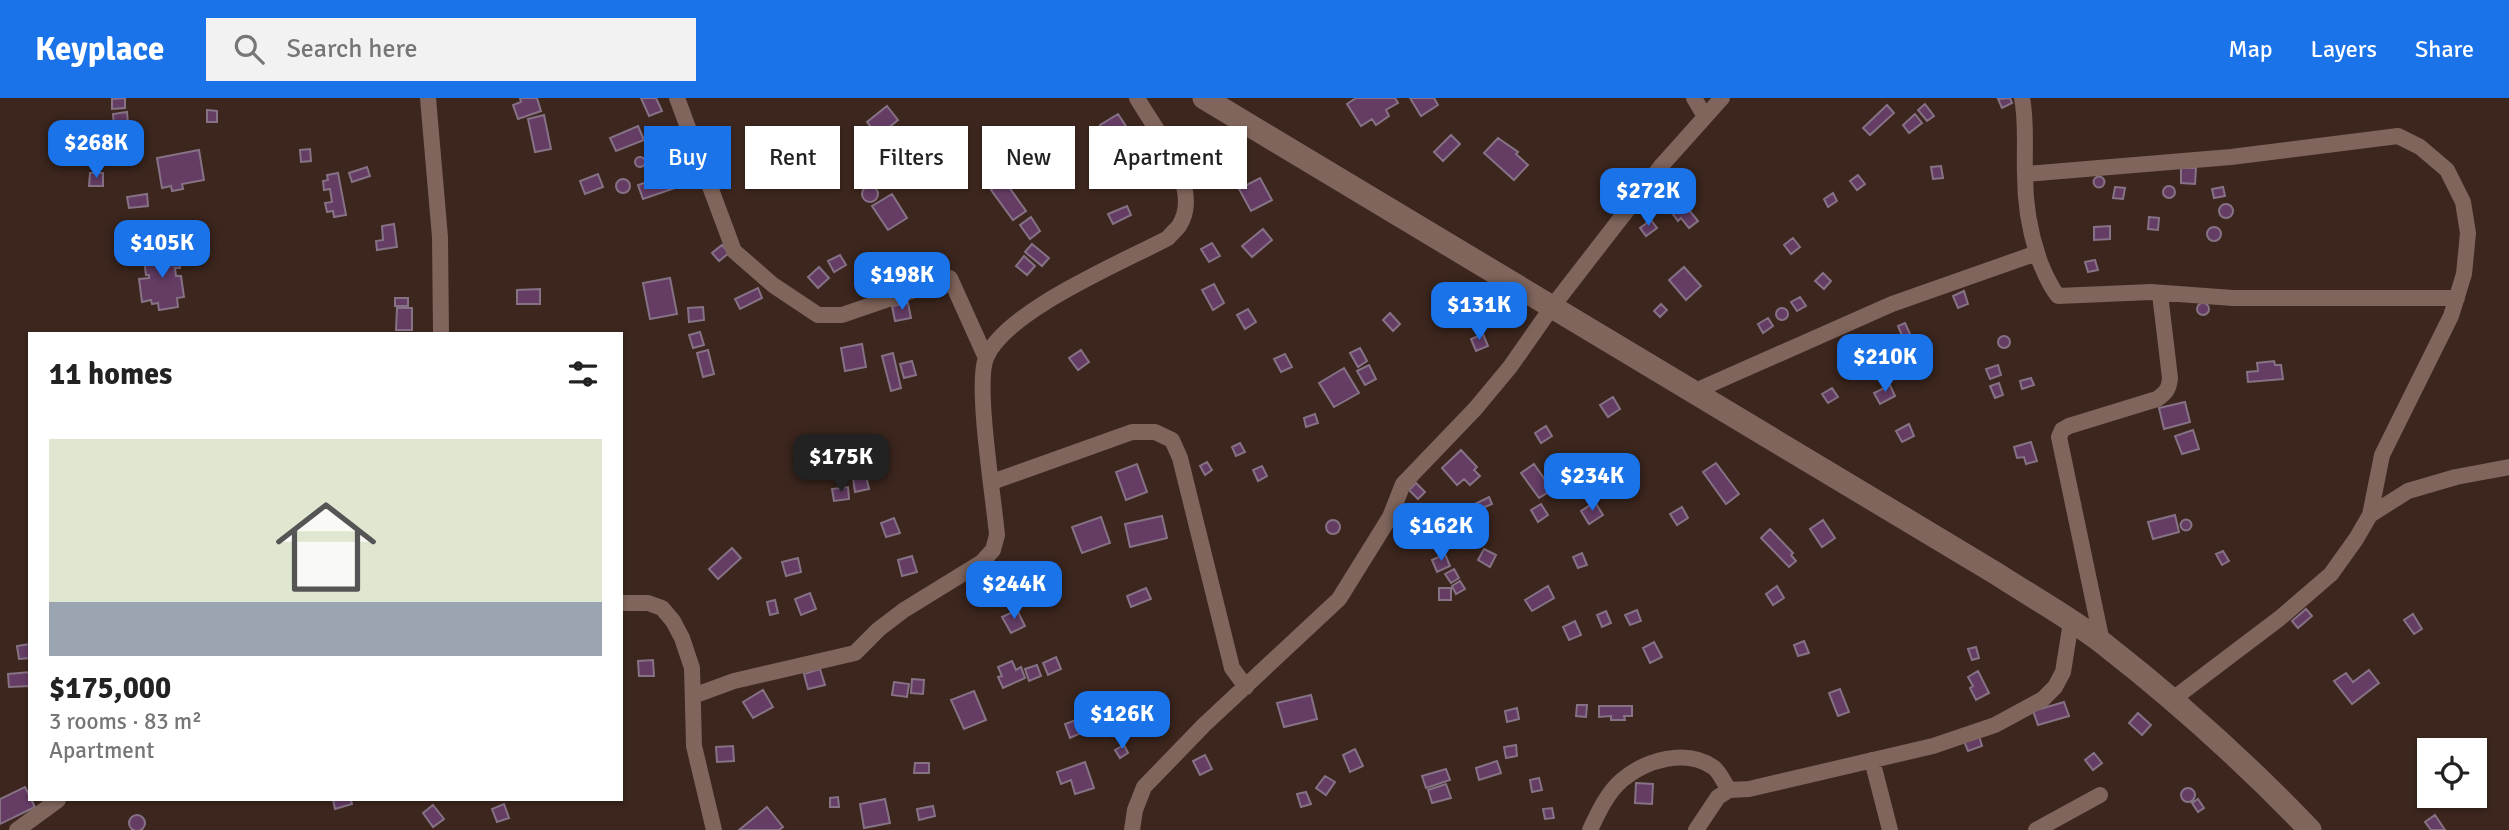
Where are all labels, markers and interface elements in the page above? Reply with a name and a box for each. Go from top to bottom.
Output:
search box [206,18,696,81]
text: Keyplace [35,29,164,70]
icon: search [230,30,268,68]
text: Search here [286,33,418,65]
text: Map [2228,34,2273,64]
text: Layers [2311,34,2377,64]
text: Share [2415,34,2474,64]
pin: $268K [47,120,145,180]
chip: Buy [644,126,731,189]
chip: Rent [745,126,840,189]
chip: Filters [854,126,968,189]
chip: New [982,126,1075,189]
chip: Apartment [1089,126,1247,189]
text: $268K [64,128,128,157]
pin: $272K [1599,169,1697,228]
text: $272K [1616,176,1680,205]
pin: $105K [113,220,211,280]
text: $105K [130,228,194,257]
pin: $198K [853,252,951,312]
text: $198K [870,260,934,289]
pin: $131K [1430,282,1528,342]
text: $131K [1447,290,1511,319]
pin: $210K [1836,334,1934,394]
text: $210K [1853,342,1917,371]
icon: filters [564,355,602,393]
text: 11 homes [49,356,172,393]
pin: $175K [792,434,890,494]
text: $175K [809,442,873,471]
pin: $234K [1543,454,1641,513]
text: $234K [1560,461,1624,490]
icon: home [263,484,389,610]
pin: $162K [1392,504,1490,563]
text: $162K [1409,511,1473,540]
pin: $244K [965,561,1063,621]
text: $244K [982,569,1046,598]
text: $175,000 [49,670,171,707]
pin: $126K [1073,692,1171,751]
text: $126K [1090,699,1154,728]
text: 3 rooms · 83 m² [49,707,202,736]
text: Apartment [49,736,154,765]
map controls [2417,738,2487,808]
button: locate [2417,738,2487,808]

